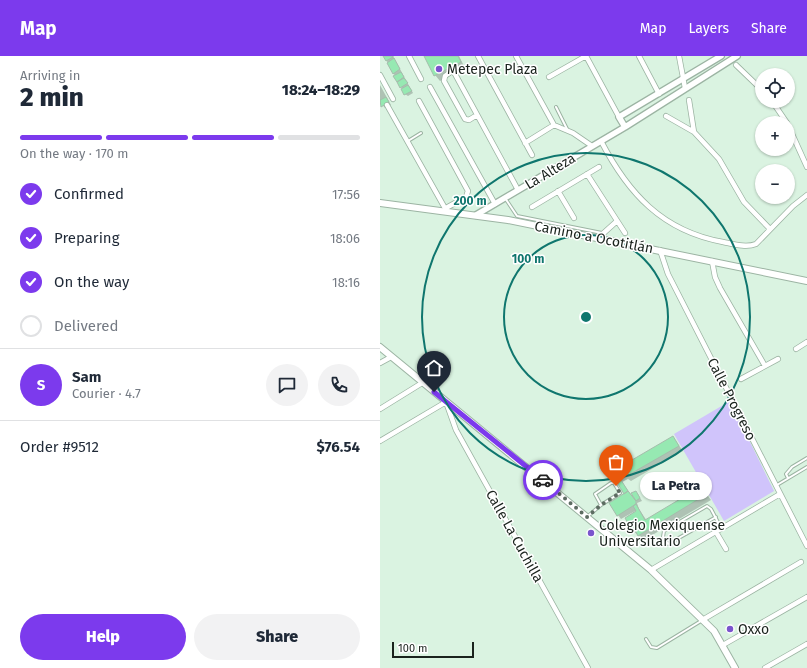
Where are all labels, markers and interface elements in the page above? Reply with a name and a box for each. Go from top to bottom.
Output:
text: Map [20,17,57,40]
text: Map [640,20,666,37]
text: Layers [688,20,729,37]
text: Share [751,20,787,37]
place label: Metepec Plaza [447,61,538,78]
marker: Metepec Plaza [434,64,444,74]
text: Arriving in [20,68,80,83]
map controls [755,68,795,204]
button: locate [755,68,795,108]
text: 18:24–18:29 [282,81,360,99]
text: 2 min [20,82,84,113]
button: + [755,116,795,156]
text: On the way · 170 m [20,146,128,161]
street label: La Alteza [522,150,579,193]
button: − [755,164,795,204]
icon: check [20,183,42,205]
text: Confirmed [54,185,124,203]
text: 17:56 [332,187,360,202]
text: 200 m [453,194,487,208]
street label: Camino a Ocotitlán [533,218,655,257]
icon: check [20,227,42,249]
text: Preparing [54,229,119,247]
text: 18:06 [330,231,360,246]
text: 100 m [512,252,544,266]
icon: check [20,271,42,293]
text: On the way [54,273,129,291]
text: 18:16 [332,275,360,290]
centre of rings [579,310,593,324]
text: Delivered [54,317,118,335]
pin [417,351,451,392]
street label: Calle Progreso [703,355,760,443]
icon: home [423,357,445,379]
button: chat [266,364,308,406]
button: phone [318,364,360,406]
text: Sam [72,368,101,386]
text: S [37,376,45,394]
text: Courier · 4.7 [72,386,141,401]
text: Order #9512 [20,438,99,456]
text: $76.54 [317,438,360,456]
pin [599,445,633,486]
icon: bag [605,451,627,473]
courier [523,460,563,500]
icon: car [532,469,554,491]
callout: La Petra [640,472,712,500]
text: La Petra [652,478,700,493]
street label: Calle La Cuchilla [482,487,547,585]
place label: Colegio Mexiquense Universitario [599,517,725,550]
marker: Colegio Mexiquense Universitario [586,528,596,538]
button: Help [20,614,186,660]
button: Share [194,614,360,660]
place label: Oxxo [738,621,769,638]
marker: Oxxo [725,624,735,634]
scale bar [392,640,474,659]
text: 100 m [398,642,427,655]

